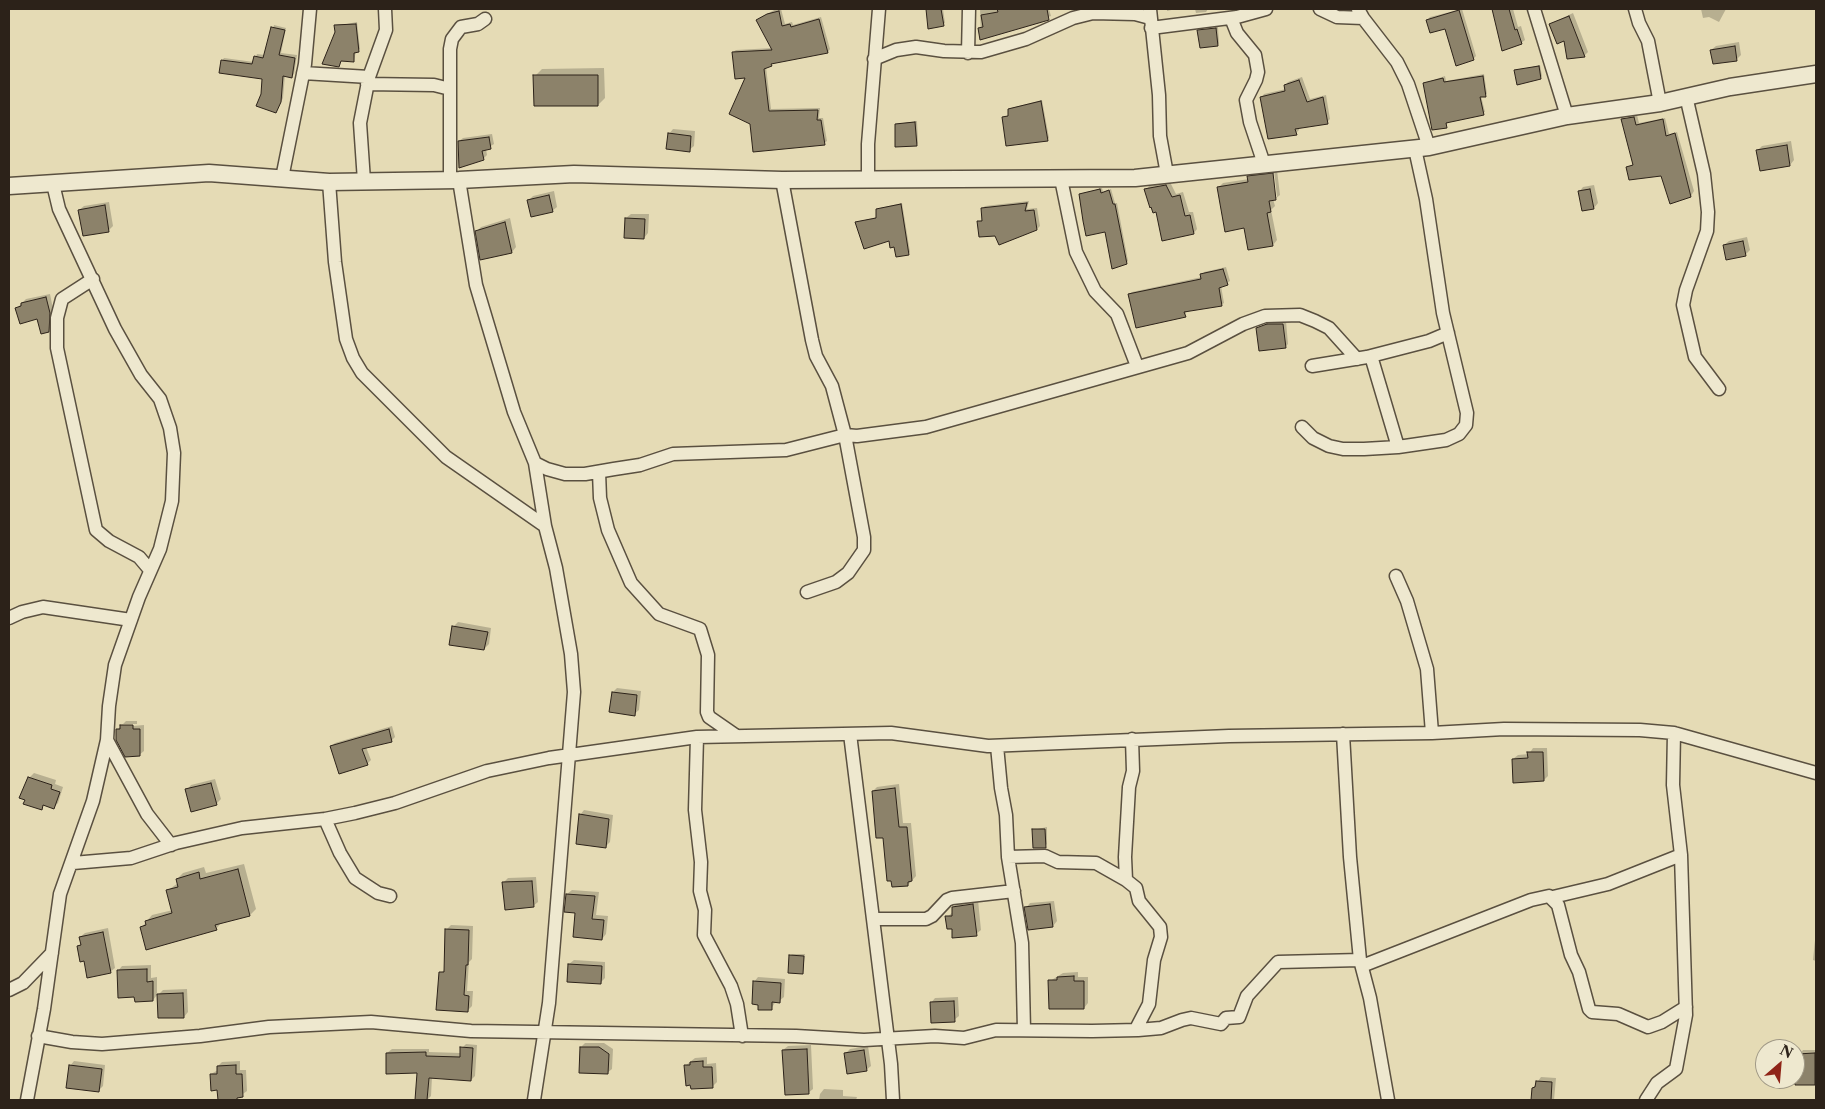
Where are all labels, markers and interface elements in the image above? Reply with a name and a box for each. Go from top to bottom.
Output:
north arrow [1755,1039,1805,1089]
text: N [1777,1041,1796,1062]

